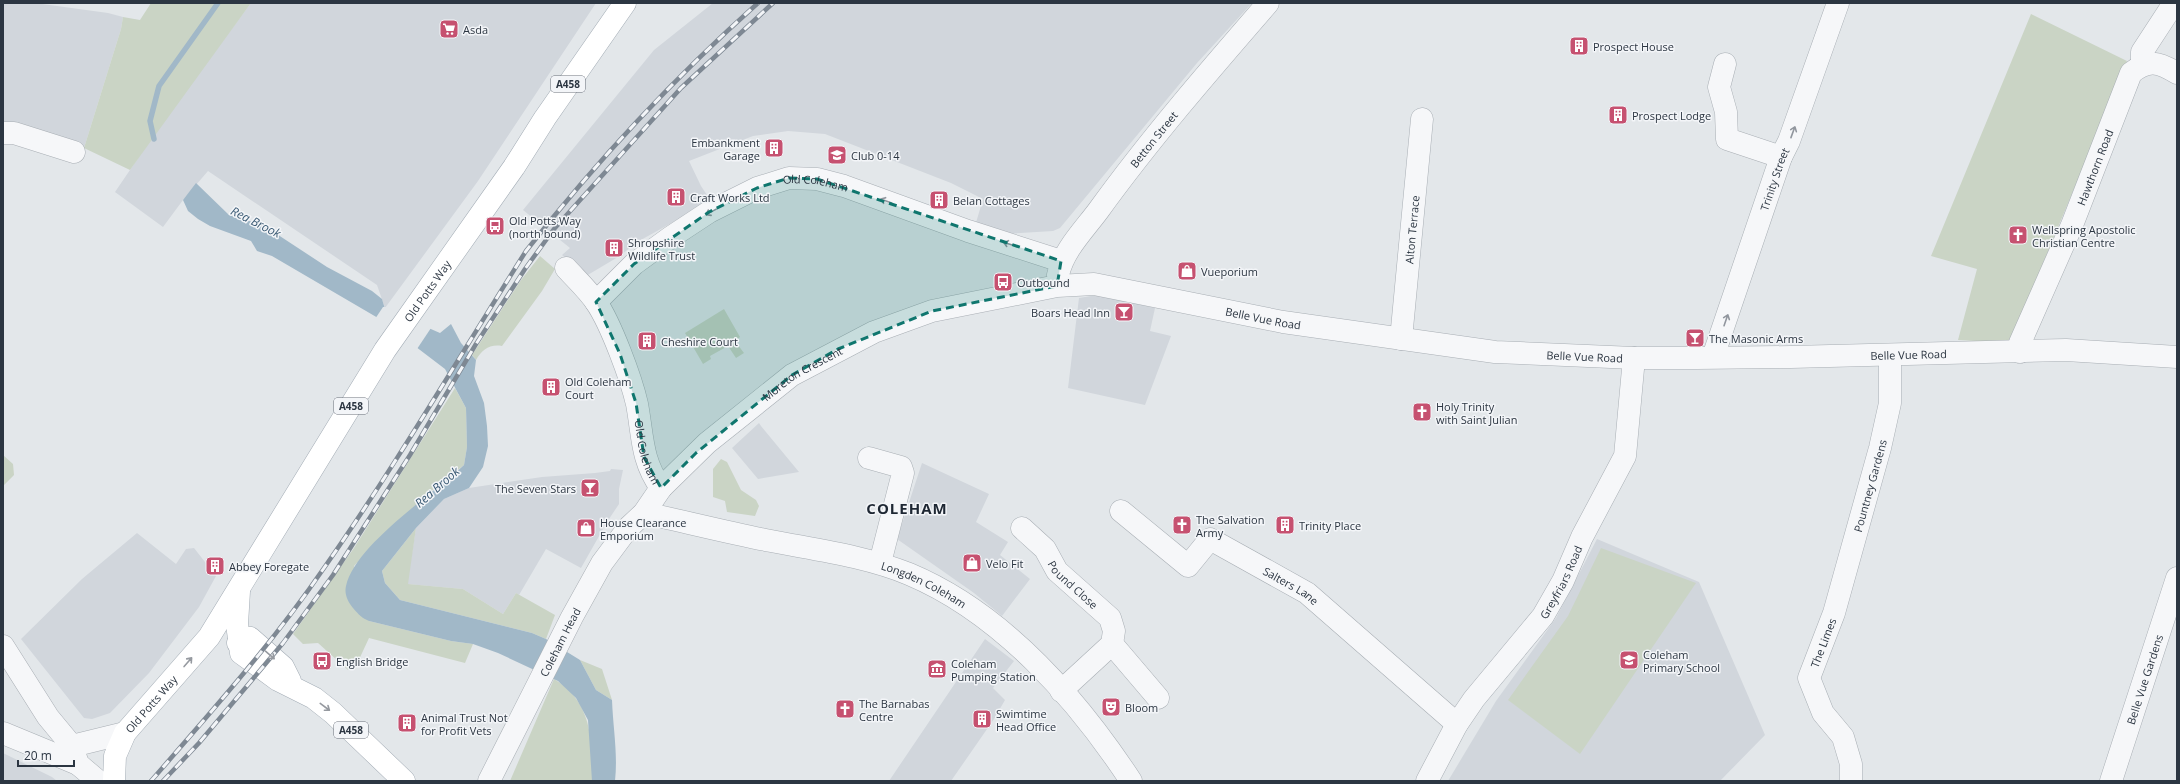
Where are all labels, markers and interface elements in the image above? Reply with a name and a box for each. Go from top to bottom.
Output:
supermarket icon: Asda [438,18,460,40]
place label: Asda [463,22,488,37]
building icon: Prospect House [1568,35,1590,57]
place label: Prospect House [1593,39,1674,54]
road number: A458 [551,76,585,92]
building icon: Prospect Lodge [1607,104,1629,126]
street label: Betton Street [1126,108,1181,170]
place label: Prospect Lodge [1632,108,1711,123]
one-way arrow [1789,127,1797,139]
street label: Hawthorn Road [2073,127,2116,207]
place label: Embankment Garage [691,135,760,163]
building icon: Embankment Garage [763,137,785,159]
school or university icon: Club 0-14 [826,144,848,166]
street label: Trinity Street [1756,145,1792,213]
place label: Club 0-14 [851,148,900,163]
street label: Old Coleham [781,170,850,194]
building icon: Craft Works Ltd [665,186,687,208]
building icon: Belan Cottages [928,189,950,211]
place label: Craft Works Ltd [690,190,770,205]
place label: Belan Cottages [953,193,1030,208]
street label: Alton Terrace [1401,195,1422,264]
one-way arrow [880,197,892,205]
water label: Rea Brook [228,202,285,242]
one-way arrow [705,208,717,216]
place label: Old Potts Way (north bound) [509,213,581,241]
bus stop icon: Old Potts Way (north bound) [484,215,506,237]
place label: Wellspring Apostolic Christian Centre [2032,222,2136,250]
church icon: Wellspring Apostolic Christian Centre [2007,224,2029,246]
place label: Shropshire Wildlife Trust [628,235,695,263]
building icon: Shropshire Wildlife Trust [603,237,625,259]
one-way arrow [1003,239,1015,247]
street label: Old Potts Way [400,256,454,324]
shop icon: Vueporium [1176,260,1198,282]
place label: Vueporium [1201,264,1258,279]
bus stop icon: Outbound [992,271,1014,293]
place label: Outbound [1017,275,1070,290]
bar icon: Boars Head Inn [1113,301,1135,323]
street label: Belle Vue Road [1224,303,1302,332]
place label: Boars Head Inn [1031,305,1110,320]
one-way arrow [1722,315,1730,327]
bar icon: The Masonic Arms [1684,327,1706,349]
building icon: Cheshire Court [636,330,658,352]
place label: The Masonic Arms [1709,331,1803,346]
place label: Cheshire Court [661,334,738,349]
street label: Moreton Crescent [759,342,845,404]
street label: Belle Vue Road [1870,346,1947,362]
street label: Belle Vue Road [1546,347,1623,365]
place label: Old Coleham Court [565,374,631,402]
building icon: Old Coleham Court [540,376,562,398]
road number: A458 [334,398,368,414]
place label: Holy Trinity with Saint Julian [1436,399,1517,427]
church icon: Holy Trinity with Saint Julian [1411,401,1433,423]
street label: Old Coleham [632,419,664,487]
street label: Pountney Gardens [1849,438,1889,534]
water label: Rea Brook [411,462,464,511]
bar icon: The Seven Stars [579,477,601,499]
place label: The Seven Stars [495,481,576,496]
district label: COLEHAM [866,498,948,518]
place label: The Salvation Army [1196,512,1264,540]
church icon: The Salvation Army [1171,514,1193,536]
building icon: Trinity Place [1274,514,1296,536]
place label: House Clearance Emporium [600,515,687,543]
shop icon: House Clearance Emporium [575,517,597,539]
place label: Trinity Place [1299,518,1361,533]
street label: Greyfriars Road [1536,543,1585,621]
shop icon: Velo Fit [961,552,983,574]
building icon: Abbey Foregate [204,555,226,577]
place label: Velo Fit [986,556,1023,571]
street label: Longden Coleham [880,557,970,611]
street label: Pound Close [1045,558,1102,612]
place label: Abbey Foregate [229,559,309,574]
street label: Salters Lane [1261,563,1322,608]
street label: Coleham Head [536,605,583,679]
street label: The Limes [1806,616,1839,670]
street label: Belle Vue Gardens [2122,632,2166,726]
place label: Coleham Primary School [1643,647,1720,675]
school or university icon: Coleham Primary School [1618,649,1640,671]
one-way arrow [264,650,275,659]
bus stop icon: English Bridge [311,650,333,672]
place label: English Bridge [336,654,409,669]
one-way arrow [183,656,192,667]
place label: Coleham Pumping Station [951,656,1036,684]
museum icon: Coleham Pumping Station [926,658,948,680]
street label: Old Potts Way [121,671,180,736]
place label: The Barnabas Centre [859,696,930,724]
theatre icon: Bloom [1100,696,1122,718]
church icon: The Barnabas Centre [834,698,856,720]
place label: Bloom [1125,700,1158,715]
one-way arrow [320,703,331,711]
place label: Swimtime Head Office [996,706,1056,734]
building icon: Swimtime Head Office [971,708,993,730]
place label: Animal Trust Not for Profit Vets [421,710,508,738]
building icon: Animal Trust Not for Profit Vets [396,712,418,734]
road number: A458 [334,722,368,738]
scale bar [18,742,74,768]
text: 20 m [24,747,52,764]

